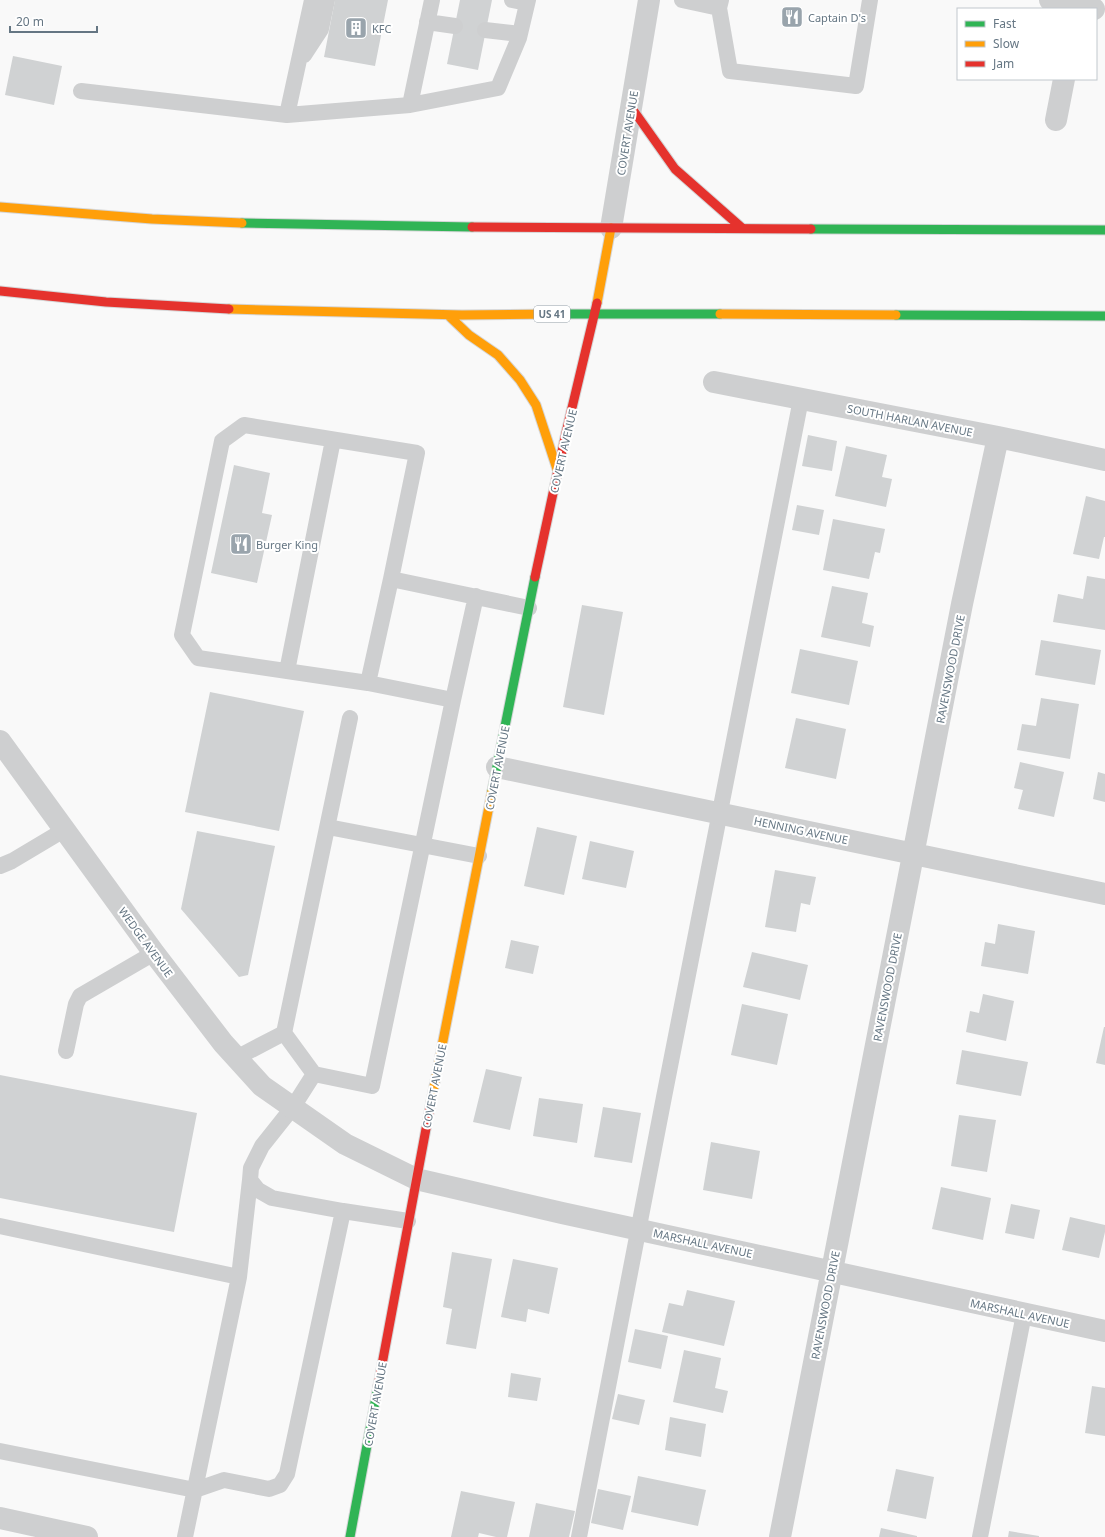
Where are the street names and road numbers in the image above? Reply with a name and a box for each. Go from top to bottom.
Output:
street label: COVERT AVENUE [613,90,641,176]
road number: US 41 [534,306,570,322]
street label: SOUTH HARLAN AVENUE [846,400,974,440]
street label: COVERT AVENUE [546,408,580,494]
street label: RAVENSWOOD DRIVE [932,614,968,724]
street label: COVERT AVENUE [481,725,513,811]
street label: HENNING AVENUE [753,813,849,847]
street label: WEDGE AVENUE [115,904,177,980]
street label: RAVENSWOOD DRIVE [869,932,905,1042]
street label: COVERT AVENUE [418,1043,450,1129]
street label: MARSHALL AVENUE [652,1225,754,1261]
street label: RAVENSWOOD DRIVE [807,1250,843,1360]
street label: MARSHALL AVENUE [969,1295,1071,1331]
street label: COVERT AVENUE [360,1361,390,1447]

